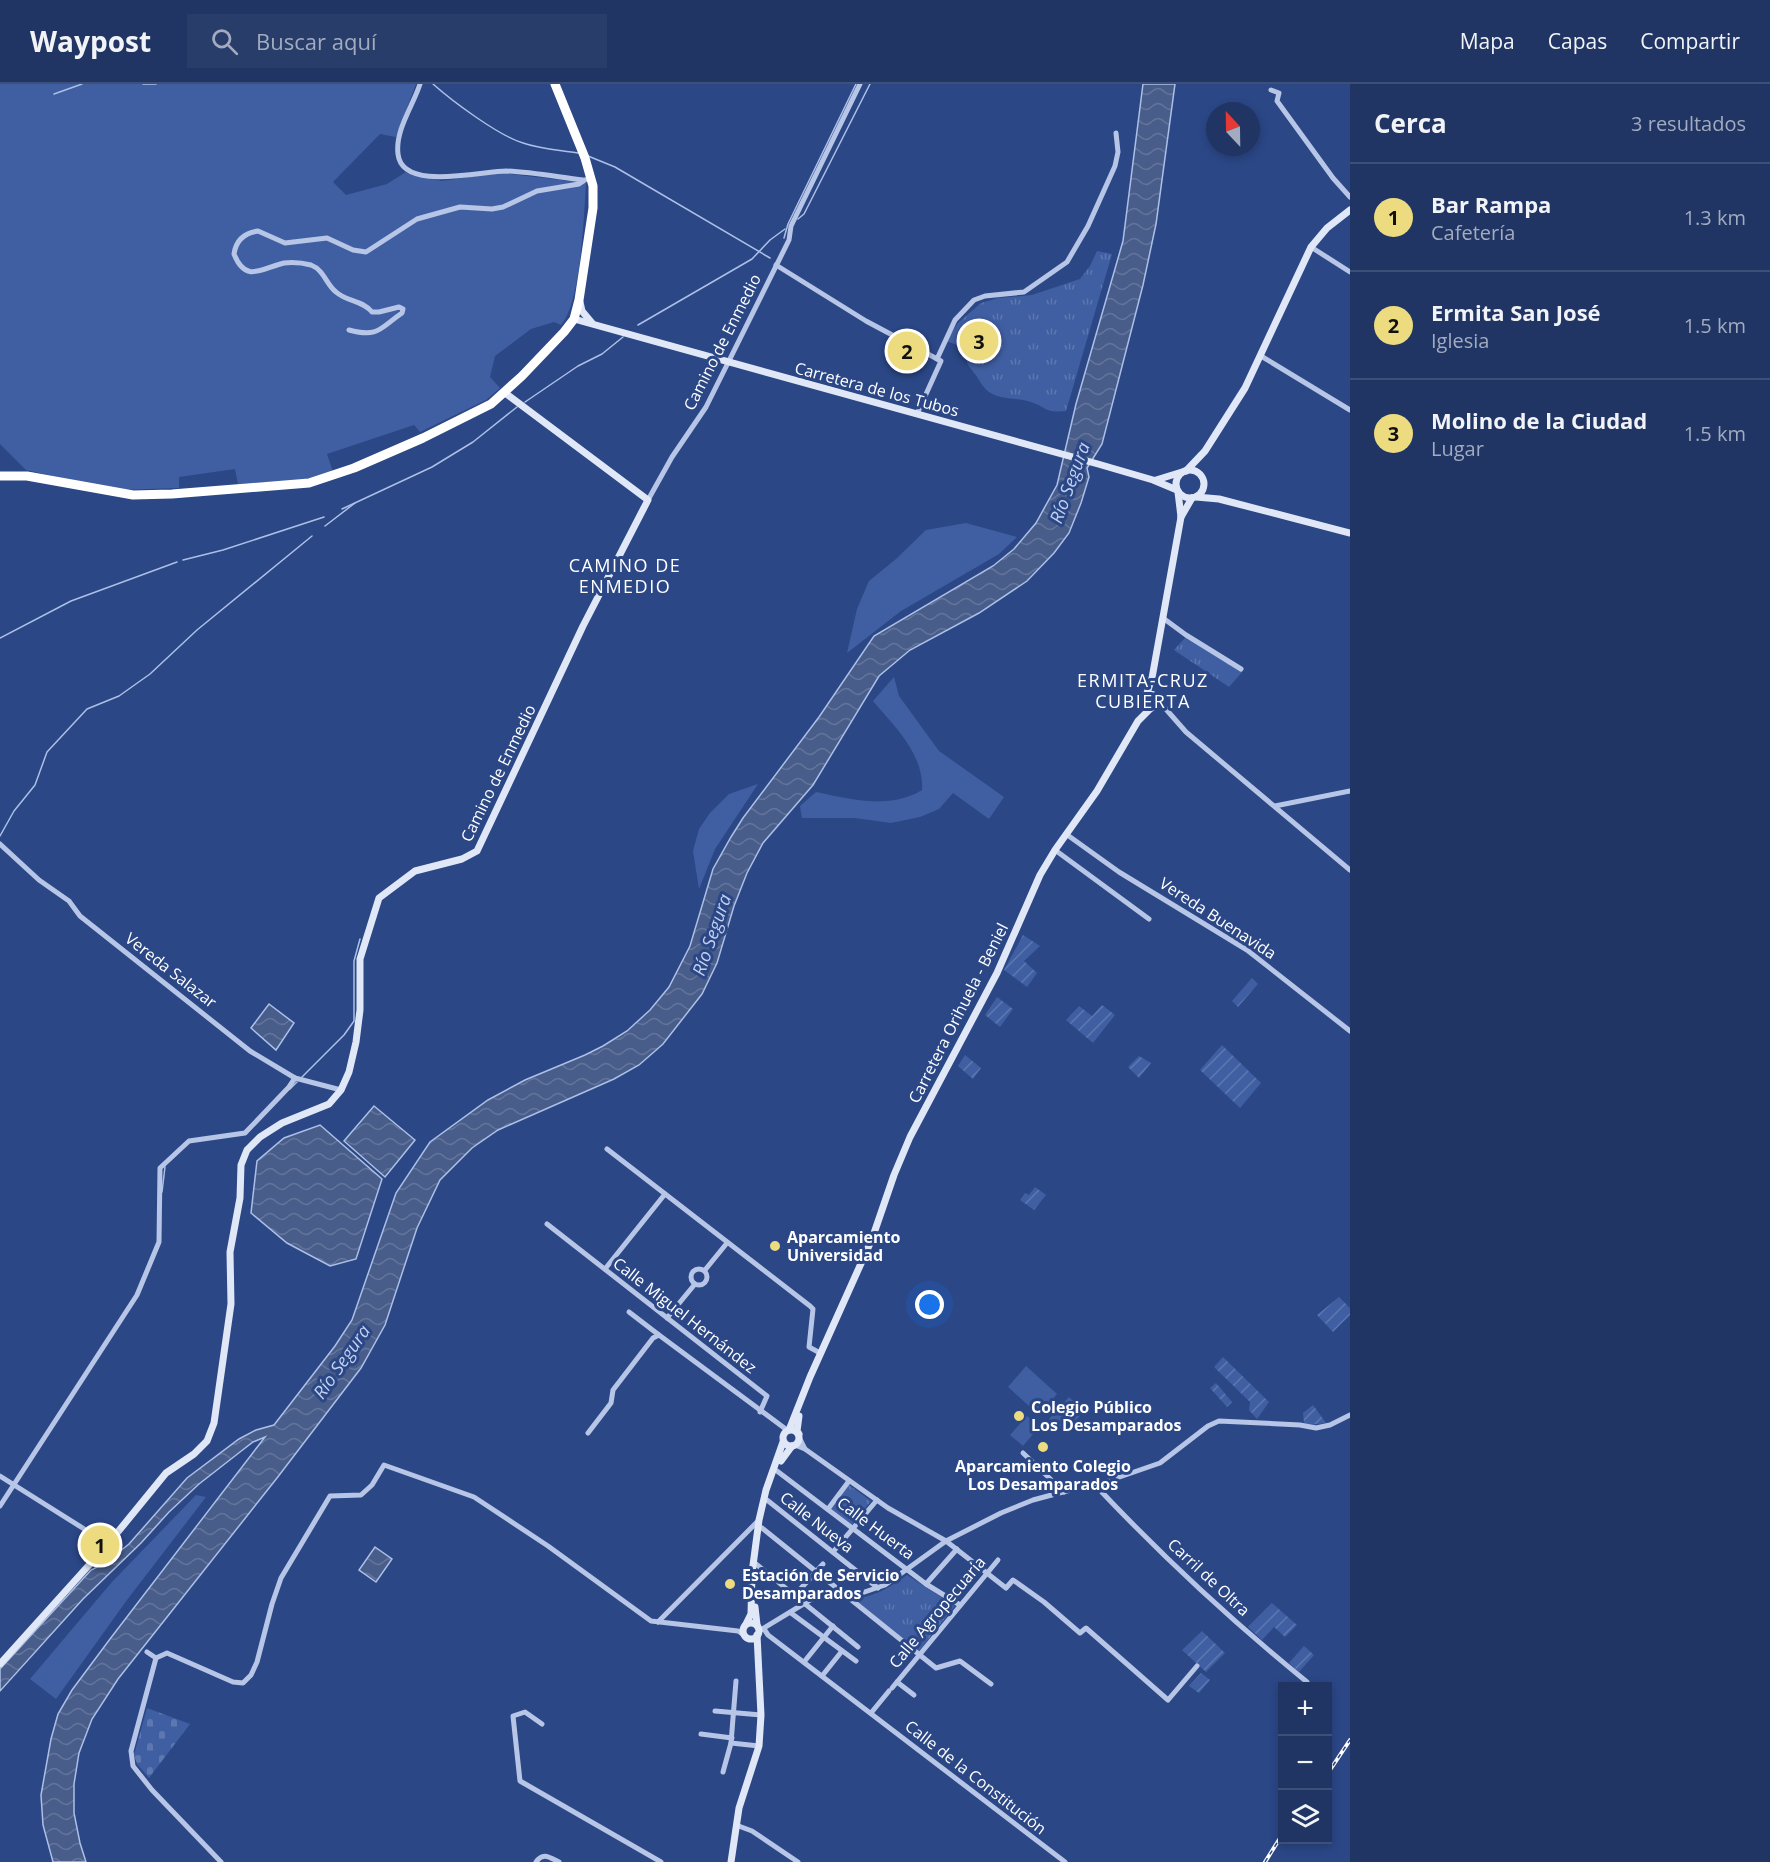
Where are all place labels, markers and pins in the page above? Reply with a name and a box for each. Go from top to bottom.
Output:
pin: 3 [960,318,998,364]
pin: 2 [888,328,926,374]
place label: Aparcamiento Universidad [787,1226,900,1266]
marker: Aparcamiento Universidad [768,1239,782,1253]
place label: Colegio Público Los Desamparados [1031,1396,1181,1436]
marker: Colegio Público Los Desamparados [1012,1409,1026,1423]
marker: Aparcamiento Colegio Los Desamparados [1036,1440,1050,1454]
place label: Aparcamiento Colegio Los Desamparados [955,1455,1131,1495]
pin: 1 [80,1522,120,1568]
place label: Estación de Servicio Desamparados [742,1564,900,1604]
marker: Estación de Servicio Desamparados [723,1577,737,1591]

